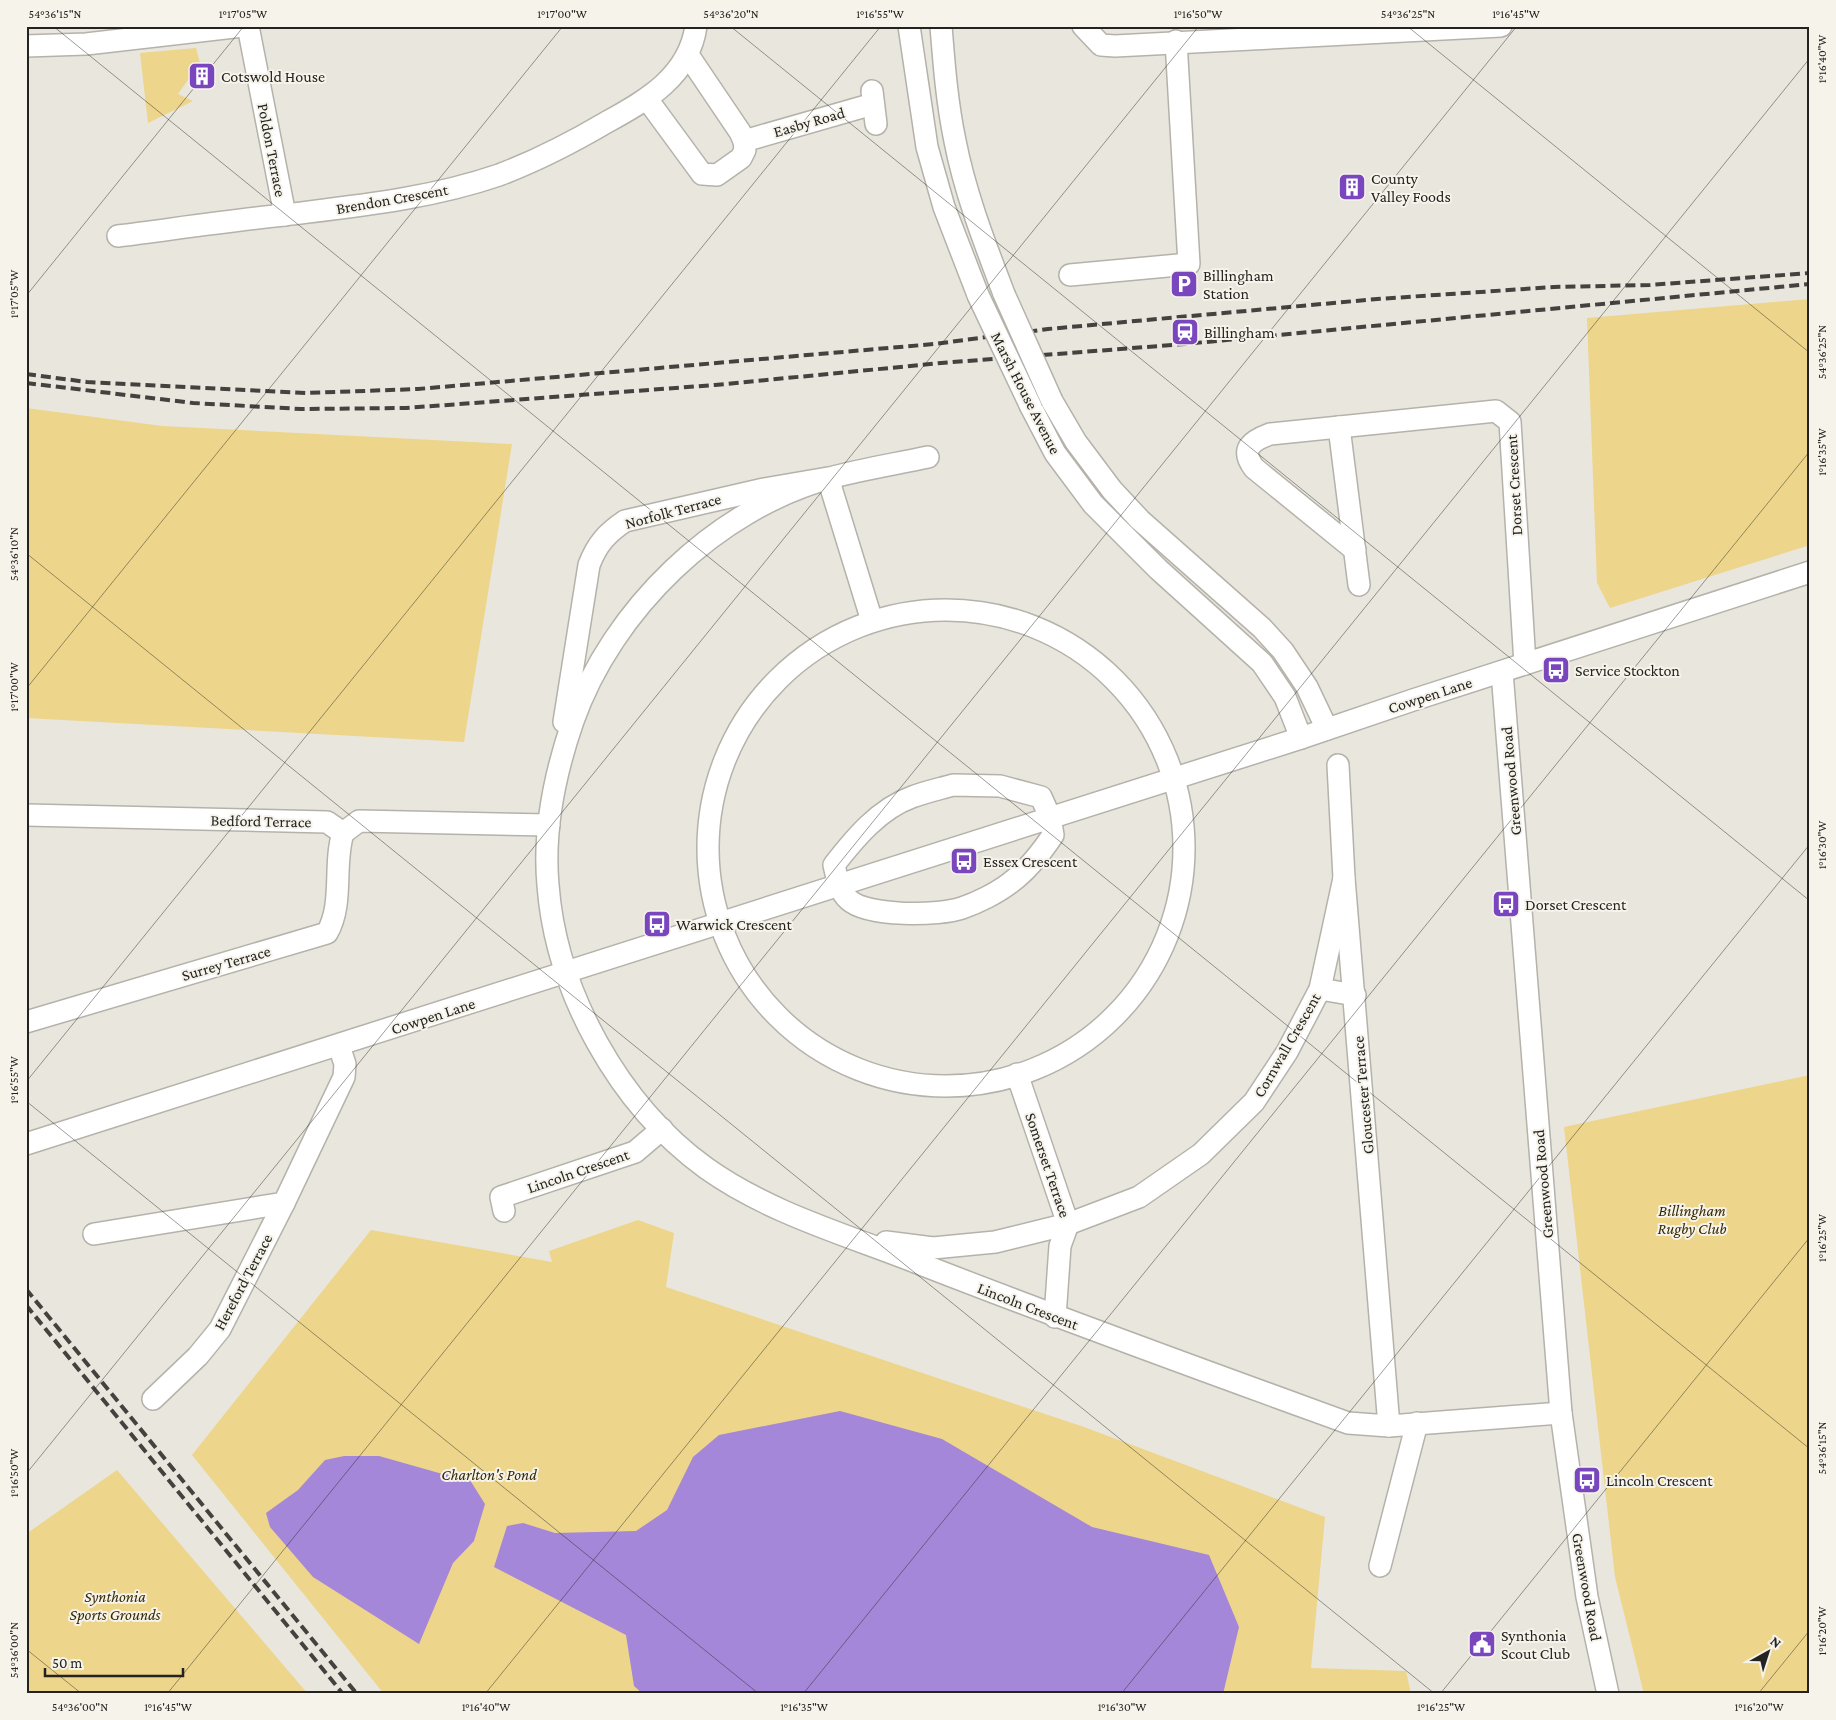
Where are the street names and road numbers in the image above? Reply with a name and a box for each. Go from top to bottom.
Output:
street label: Poldon Terrace [255,102,289,198]
street label: Easby Road [771,104,847,141]
street label: Brendon Crescent [335,181,450,217]
street label: Marsh House Avenue [988,329,1064,457]
street label: Dorset Crescent [1503,433,1525,536]
street label: Norfolk Terrace [623,490,723,532]
street label: Cowpen Lane [1386,673,1474,717]
street label: Greenwood Road [1498,725,1524,836]
street label: Bedford Terrace [210,812,312,830]
street label: Surrey Terrace [180,942,273,985]
street label: Cornwall Crescent [1250,989,1324,1100]
street label: Cowpen Lane [389,994,477,1038]
street label: Gloucester Terrace [1349,1035,1377,1155]
street label: Somerset Terrace [1022,1110,1074,1220]
street label: Greenwood Road [1530,1128,1556,1239]
street label: Lincoln Crescent [525,1145,632,1196]
street label: Hereford Terrace [211,1231,275,1333]
street label: Lincoln Crescent [975,1279,1081,1333]
street label: Greenwood Road [1569,1532,1605,1643]

